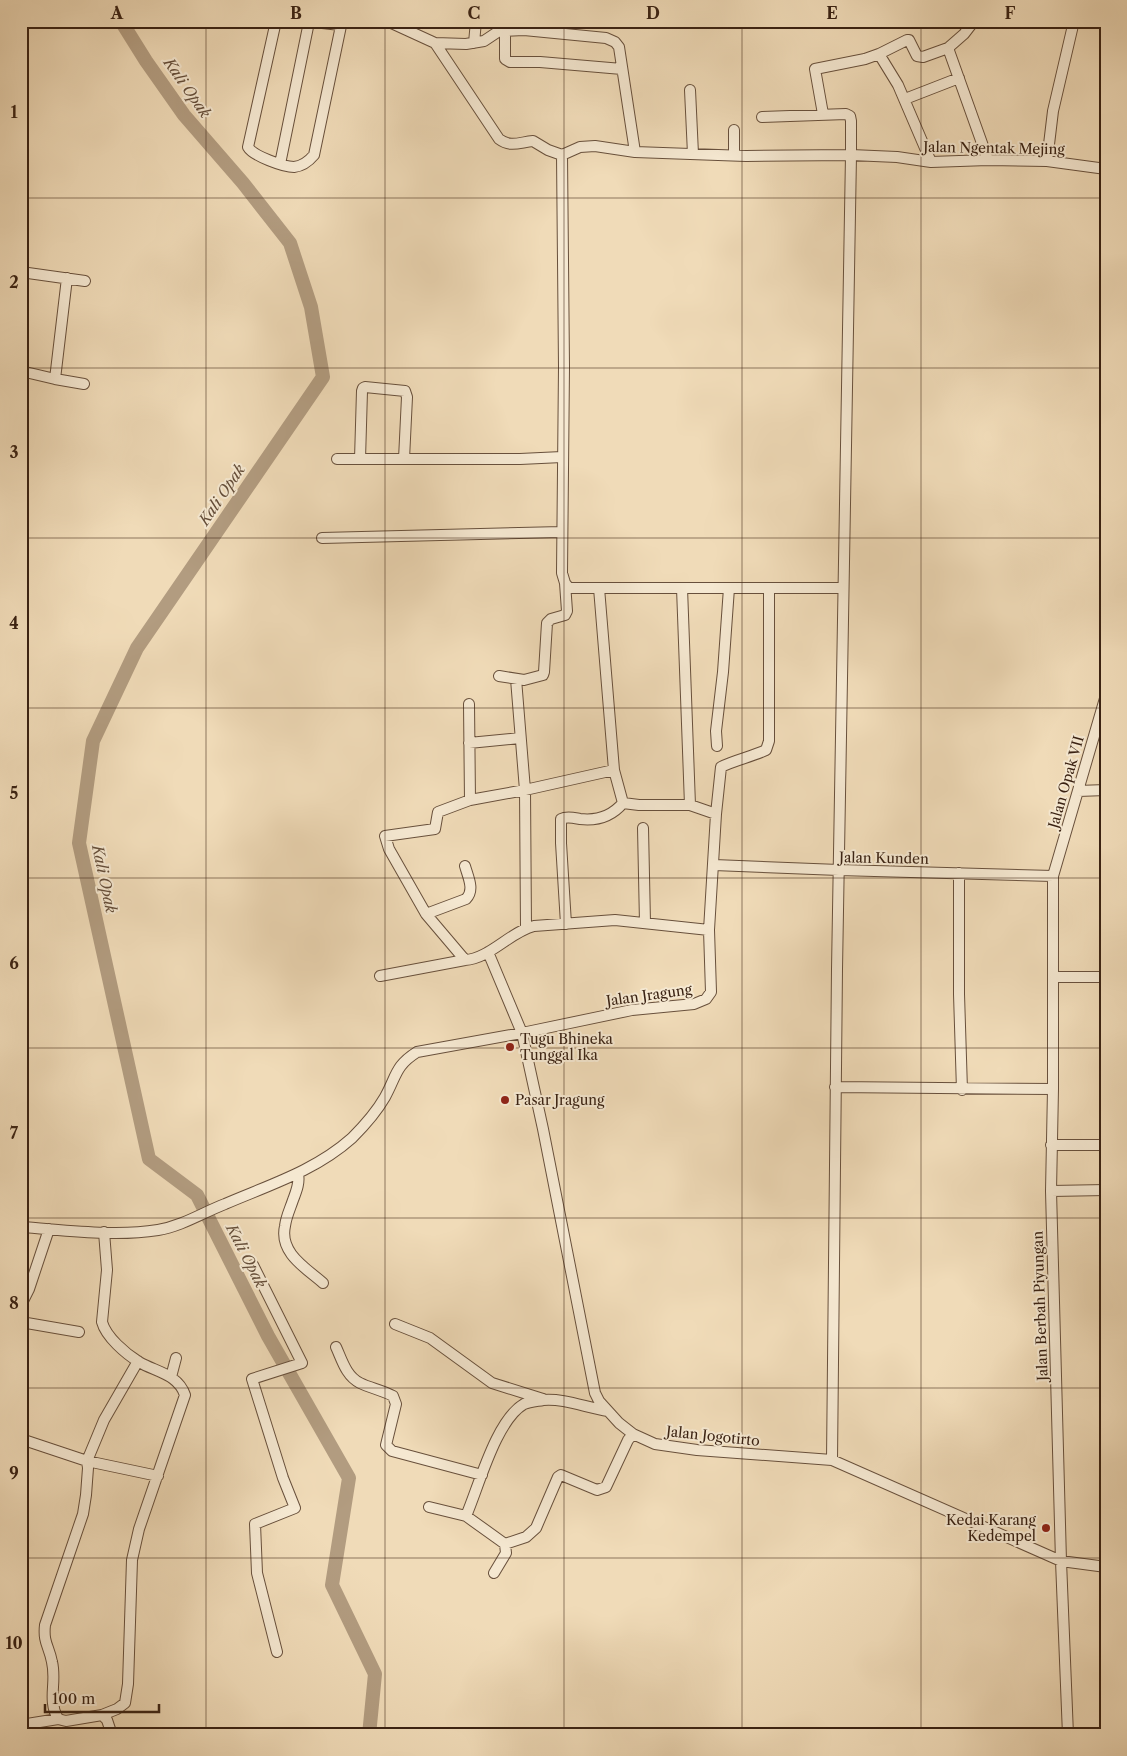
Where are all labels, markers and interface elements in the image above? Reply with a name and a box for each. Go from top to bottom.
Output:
text: A [110,3,124,23]
text: B [290,3,302,23]
text: C [468,3,480,23]
text: D [646,3,660,23]
text: E [826,3,838,23]
text: F [1005,3,1016,23]
water label: Kali Opak [159,53,215,122]
text: 1 [10,102,18,122]
street label: Jalan Ngentak Mejing [921,138,1065,158]
text: 2 [9,272,19,292]
text: 3 [9,442,19,462]
water label: Kali Opak [194,461,249,530]
text: 4 [9,613,19,633]
street label: Jalan Opak VII [1044,734,1088,832]
text: 5 [10,783,19,803]
water label: Kali Opak [88,842,121,915]
street label: Jalan Kunden [837,848,929,868]
text: 6 [9,953,19,973]
street label: Jalan Jragung [603,980,694,1010]
place label: Tugu Bhineka Tunggal Ika [520,1030,613,1064]
marker: Tugu Bhineka Tunggal Ika [504,1041,516,1053]
place label: Pasar Jragung [515,1091,605,1109]
marker: Pasar Jragung [499,1094,511,1106]
text: 7 [10,1123,19,1143]
water label: Kali Opak [222,1220,271,1291]
street label: Jalan Berbah Piyungan [1028,1230,1052,1383]
text: 8 [9,1293,19,1313]
street label: Jalan Jogotirto [663,1422,761,1450]
text: 9 [9,1463,19,1483]
place label: Kedai Karang Kedempel [946,1511,1037,1545]
marker: Kedai Karang Kedempel [1040,1522,1052,1534]
text: 10 [5,1633,23,1653]
scale bar [45,1681,159,1713]
text: 100 m [52,1689,95,1708]

